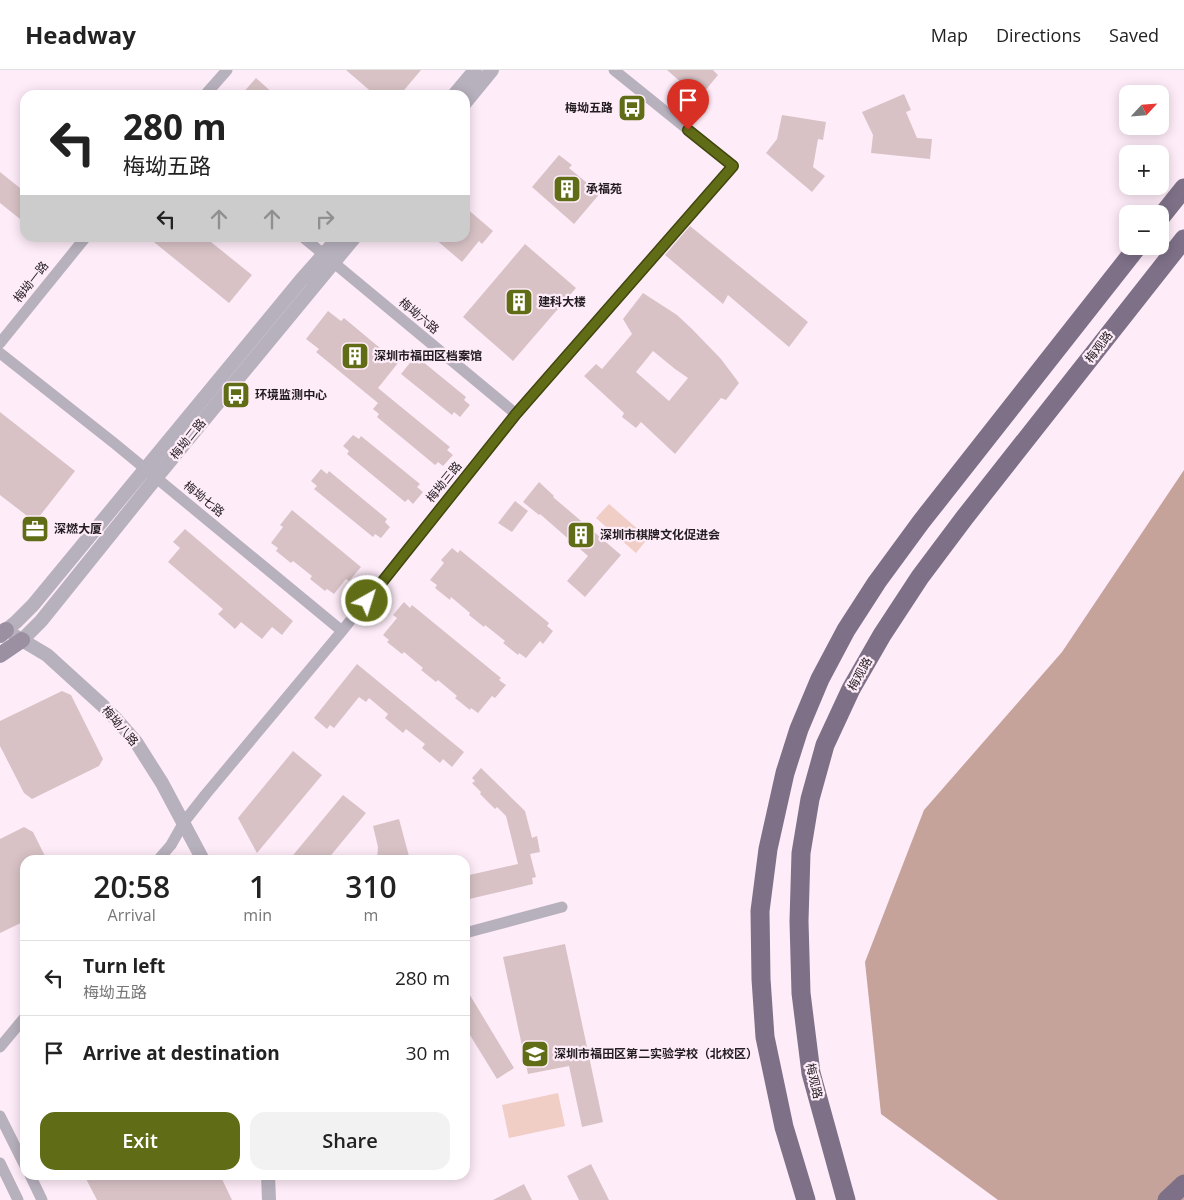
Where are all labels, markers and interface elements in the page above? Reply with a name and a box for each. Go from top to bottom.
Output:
text: Headway [25,18,136,51]
text: Map [931,23,968,47]
text: Directions [996,23,1081,47]
text: Saved [1109,23,1159,47]
pin [667,79,709,130]
north arrow [1119,85,1169,135]
map controls [1119,85,1169,255]
icon: arrive [674,86,702,114]
bus stop icon: 梅坳五路 [617,93,647,123]
place label: 梅坳五路 [565,99,613,116]
text: 280 m [123,103,227,150]
icon: left [40,110,105,175]
button: + [1119,145,1169,195]
text: 梅坳五路 [123,150,211,180]
building icon: 承福苑 [552,174,582,204]
place label: 承福苑 [586,180,622,197]
icon: left [152,205,180,233]
icon: ahead [205,205,233,233]
icon: ahead [258,205,286,233]
icon: right [311,205,339,233]
button: − [1119,205,1169,255]
street label: 梅坳一路 [9,258,52,306]
building icon: 建科大楼 [504,287,534,317]
place label: 建科大楼 [538,293,586,310]
street label: 梅坳六路 [395,294,443,338]
street label: 梅观路 [1081,327,1116,366]
building icon: 深圳市福田区档案馆 [340,341,370,371]
place label: 深圳市福田区档案馆 [374,347,482,364]
bus stop icon: 环境监测中心 [221,380,251,410]
place label: 环境监测中心 [255,386,327,403]
street label: 梅坳二路 [166,415,209,463]
street label: 梅坳三路 [422,458,465,506]
street label: 梅坳七路 [180,477,228,520]
office icon: 深燃大厦 [20,514,50,544]
place label: 深燃大厦 [54,520,102,537]
building icon: 深圳市棋牌文化促进会 [566,520,596,550]
place label: 深圳市棋牌文化促进会 [600,526,720,543]
position arrow [340,574,392,626]
street label: 梅观路 [843,654,876,694]
street label: 梅坳八路 [98,702,143,749]
text: 20:58 [93,866,170,907]
text: 1 [249,866,266,907]
text: 310 [345,866,397,907]
text: Arrival [108,904,156,926]
text: min [243,904,272,926]
text: m [364,904,378,926]
text: Turn left [83,953,165,979]
icon: left [40,964,68,992]
text: 280 m [395,965,450,991]
text: 梅坳五路 [83,981,147,1003]
icon: arrive [40,1039,68,1067]
school or university icon: 深圳市福田区第二实验学校（北校区） [520,1039,550,1069]
text: Arrive at destination [83,1040,280,1066]
text: 30 m [406,1040,450,1066]
place label: 深圳市福田区第二实验学校（北校区） [554,1045,758,1062]
street label: 梅观路 [802,1061,827,1100]
button: Exit [40,1112,240,1170]
button: Share [250,1112,450,1170]

